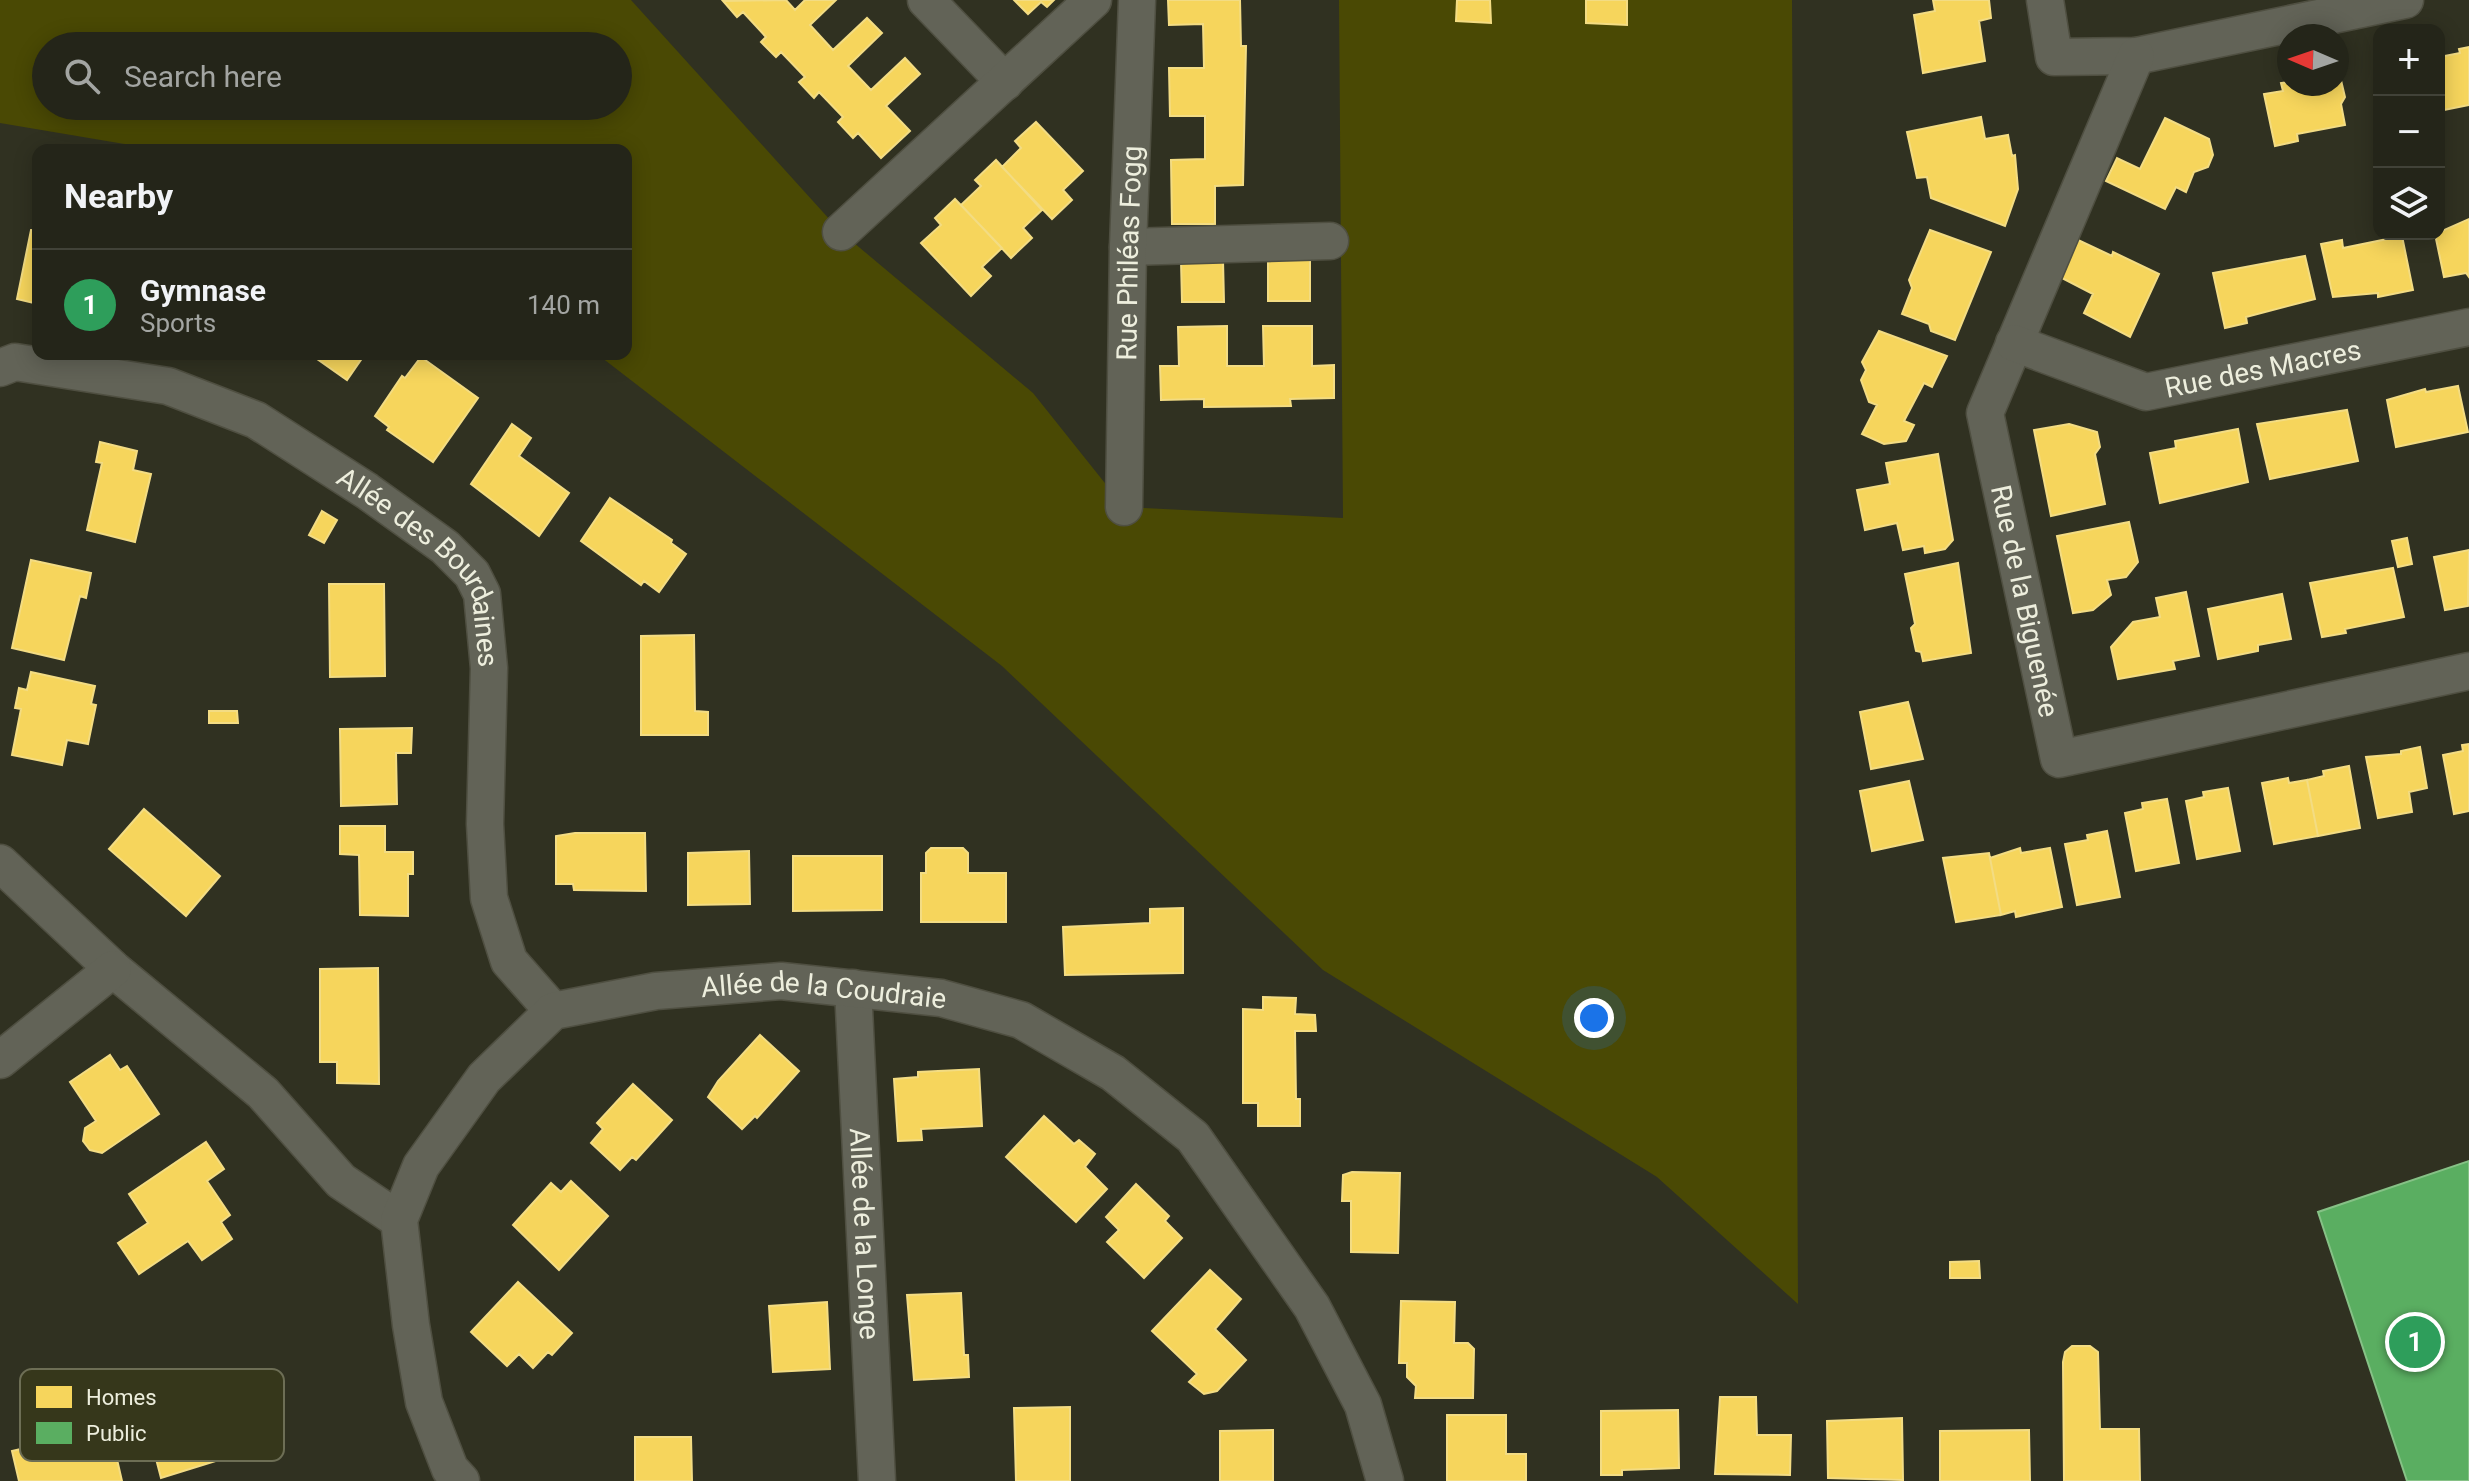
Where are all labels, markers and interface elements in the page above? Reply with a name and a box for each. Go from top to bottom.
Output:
north arrow [2277,24,2349,96]
map controls [2373,24,2445,240]
button: + [2373,24,2445,96]
search box [32,32,632,120]
icon: search [60,54,104,98]
text: Search here [124,59,282,94]
button: − [2373,96,2445,168]
street label: Rue Philéas Fogg [1110,145,1149,361]
button: layers [2373,168,2445,240]
text: Nearby [64,176,173,216]
text: Gymnase [140,273,266,308]
text: 1 [83,290,97,320]
text: 140 m [527,290,600,320]
text: Sports [140,308,216,338]
street label: Rue des Macres [2162,333,2364,405]
street label: Allée des Bourdaines [331,460,505,668]
street label: Rue de la Biguenée [1984,482,2066,720]
street label: Allée de la Coudraie [700,965,948,1015]
your location [1574,998,1614,1038]
street label: Allée de la Longe [843,1127,886,1341]
pin: 1 [2389,1312,2441,1372]
legend [20,1369,284,1461]
text: Homes [86,1385,157,1410]
text: Public [86,1421,147,1446]

